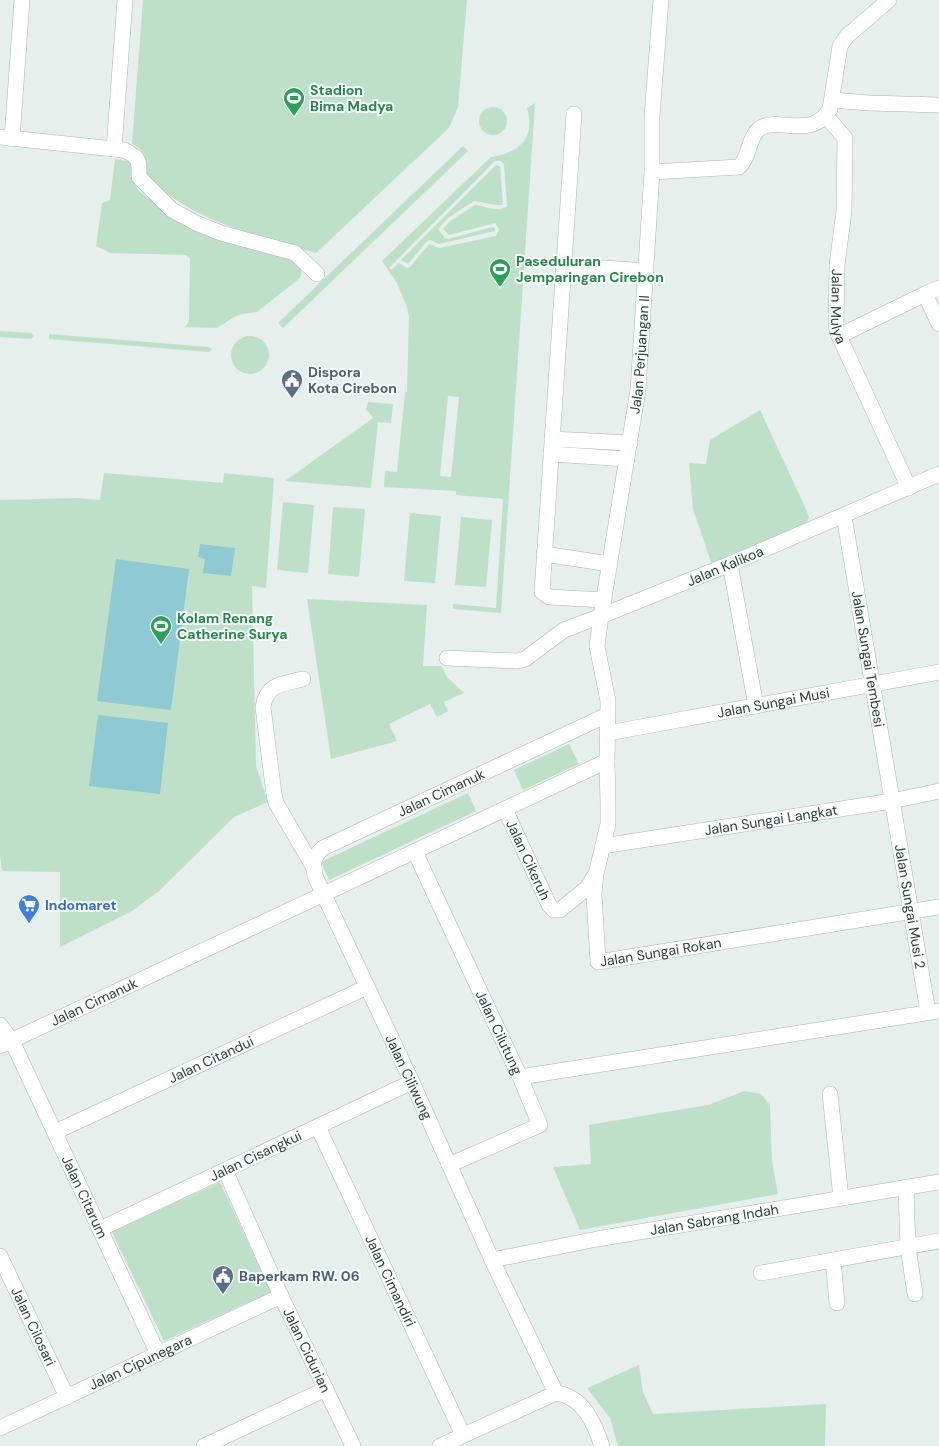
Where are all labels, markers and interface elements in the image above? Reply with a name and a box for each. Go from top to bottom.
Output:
place label: Stadion Bima Madya [310,81,393,115]
sports icon: Stadion Bima Madya [282,86,306,117]
place label: Paseduluran Jemparingan Cirebon [516,252,664,286]
sports icon: Paseduluran Jemparingan Cirebon [488,257,512,288]
street label: Jalan Mulya [827,269,850,347]
street label: Jalan Perjuangan II [625,295,653,415]
place label: Dispora Kota Cirebon [308,363,397,397]
public building icon: Dispora Kota Cirebon [280,368,304,399]
street label: Jalan Kalikoa [684,542,766,590]
street label: Jalan Sungai Tembesi [848,589,889,729]
place label: Kolam Renang Catherine Surya [177,609,287,643]
sports icon: Kolam Renang Catherine Surya [149,614,173,645]
street label: Jalan Sungai Musi [715,683,831,722]
street label: Jalan Cimanuk [395,765,487,821]
street label: Jalan Sungai Langkat [703,801,839,839]
street label: Jalan Cikeruh [502,817,555,903]
street label: Jalan Sungai Musi 2 [891,843,930,970]
supermarket icon: Indomaret [17,893,41,924]
place label: Indomaret [45,896,117,914]
street label: Jalan Sungai Rokan [598,933,723,971]
street label: Jalan Cimanuk [48,974,140,1030]
street label: Jalan Cilutung [472,987,527,1078]
street label: Jalan Citandui [165,1032,256,1087]
street label: Jalan Ciliwung [381,1032,437,1122]
street label: Jalan Cisangkui [207,1126,304,1185]
street label: Jalan Citarum [58,1153,112,1241]
street label: Jalan Sabrang Indah [649,1200,780,1239]
street label: Jalan Cimandiri [361,1232,420,1330]
public building icon: Baperkam RW. 06 [211,1264,235,1295]
place label: Baperkam RW. 06 [239,1267,360,1285]
street label: Jalan Cilosari [7,1284,60,1369]
street label: Jalan Cidurian [279,1305,335,1395]
street label: Jalan Cipunegara [86,1330,195,1394]

